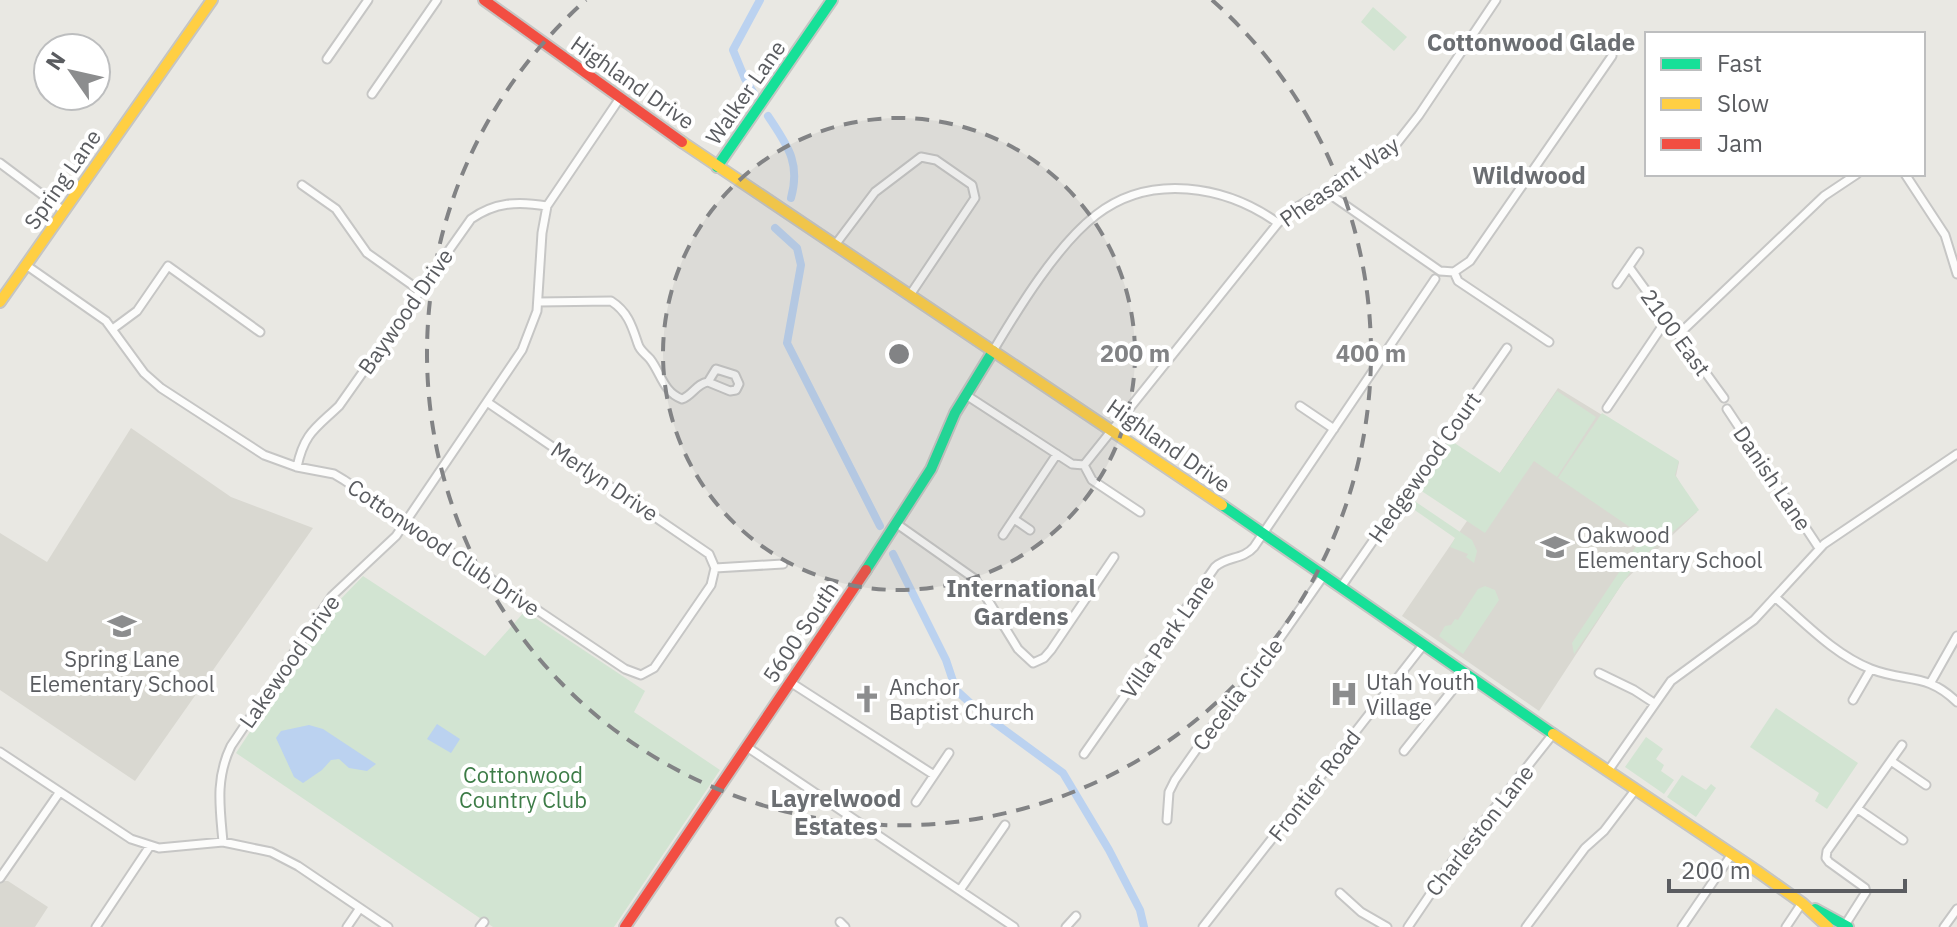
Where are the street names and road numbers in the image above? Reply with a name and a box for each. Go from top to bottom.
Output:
street label: Highland Drive [566,29,700,135]
street label: Walker Lane [698,34,792,150]
street label: Spring Lane [17,123,107,235]
street label: Pheasant Way [1274,129,1404,233]
street label: Baywood Drive [351,242,459,380]
street label: 2100 East [1635,283,1717,381]
street label: Hedgewood Court [1361,386,1487,548]
street label: Highland Drive [1102,392,1236,498]
street label: Danish Lane [1727,420,1819,536]
street label: Merlyn Drive [546,434,664,528]
street label: Cottonwood Club Drive [342,472,546,622]
street label: Villa Park Lane [1114,568,1220,704]
street label: 5600 South [756,576,844,688]
street label: Lakewood Drive [232,589,346,733]
street label: Cecelia Circle [1185,632,1289,756]
street label: Frontier Road [1261,723,1367,847]
street label: Charleston Lane [1418,758,1540,902]

